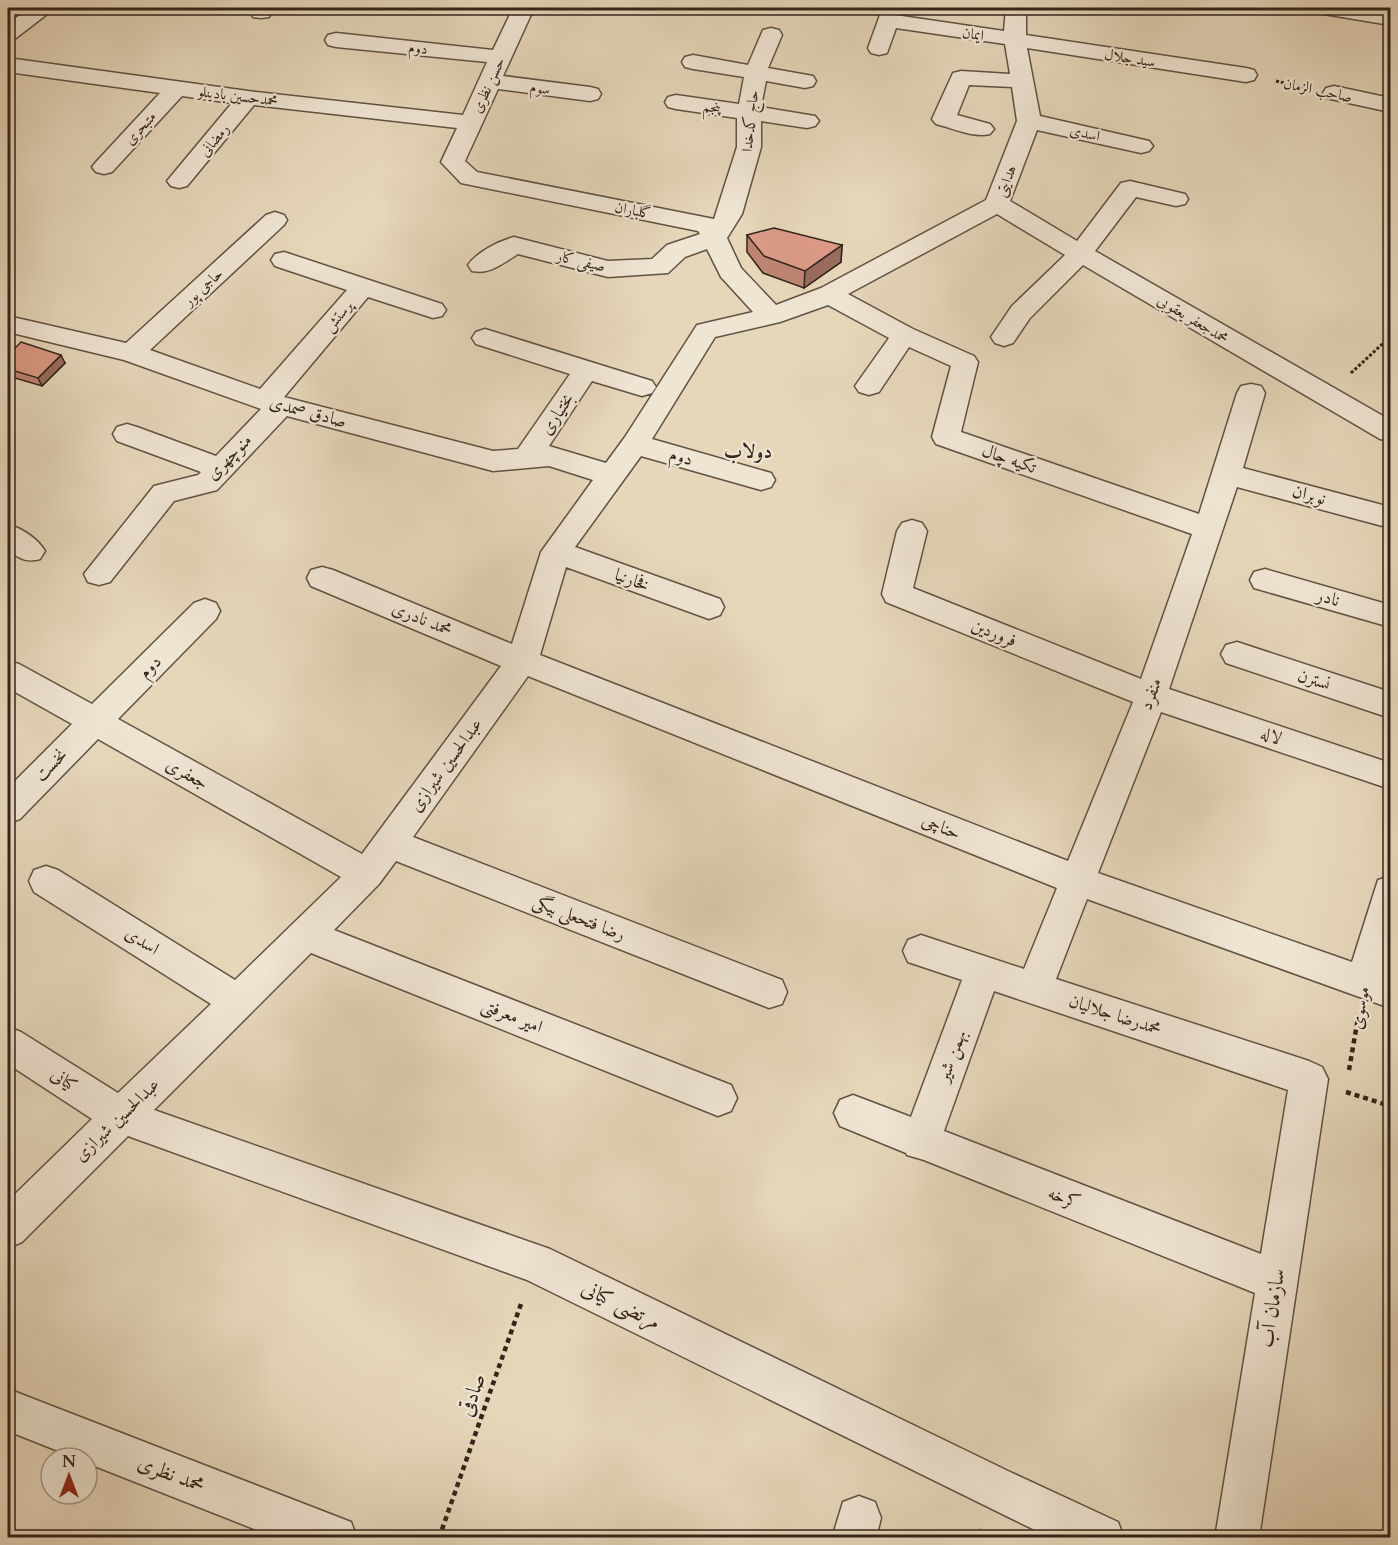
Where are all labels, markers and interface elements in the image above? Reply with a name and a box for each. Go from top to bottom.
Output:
street label: ایمان [961,22,985,46]
street label: دوم [407,37,429,62]
street label: سید جلال [1103,44,1157,72]
street label: حسن نظری [466,54,510,116]
street label: صاحب الزمان [1282,73,1354,107]
street label: سوم [528,77,552,102]
street label: محمدحسین بادینلو [195,81,279,111]
street label: حاج کدخدا [737,89,766,153]
street label: پنجم [701,96,724,122]
street label: متبحری [120,107,160,149]
street label: رمضانی [194,119,234,161]
street label: اسدی [1068,120,1102,146]
street label: هدایتی [991,162,1021,200]
street label: گلباران [613,197,653,223]
street label: صیفی کار [553,245,607,277]
street label: حاجی پور [178,264,228,312]
street label: محمدجعفر یعقوبی [1153,290,1233,349]
street label: پرستش [319,295,358,336]
street label: بختیاری [534,388,580,440]
street label: صادق صمدی [267,390,349,434]
street label: منوچهری [200,428,258,486]
district label: دولاب [724,438,772,465]
street label: تکیه چال [978,438,1040,480]
street label: دوم [665,442,696,475]
street label: نوبران [1289,479,1329,511]
street label: فخارنیا [611,562,653,598]
street label: نادر [1312,582,1342,613]
street label: محمد نادری [388,596,456,642]
street label: فروردین [968,613,1020,653]
street label: دوم [133,650,169,686]
street label: نسترن [1294,663,1334,697]
street label: منفرد [1134,674,1168,714]
street label: عبدالحسین شیرازی [403,713,489,817]
street label: لاله [1257,721,1285,751]
street label: نخست [29,743,73,787]
street label: جعفری [161,752,213,796]
street label: حناچی [918,808,964,846]
street label: رضا فتحعلی بیگی [529,889,629,947]
street label: اسدی [120,921,164,961]
street label: موسوی [1344,984,1376,1032]
street label: محمدرضا جلالیان [1066,988,1164,1042]
street label: امیر معرفتی [478,992,546,1040]
street label: بهمن شیر [930,1026,973,1087]
street label: کیانی [46,1062,82,1098]
street label: عبدالحسین شیرازی [69,1073,165,1167]
street label: کرخه [1044,1180,1084,1216]
street label: سازمان آب [1251,1266,1293,1350]
street label: مرتضی کیانی [576,1273,666,1337]
street label: صادقی [451,1370,493,1420]
north arrow [39,1446,99,1506]
street label: محمد نظری [133,1448,209,1500]
text: N [62,1451,76,1473]

